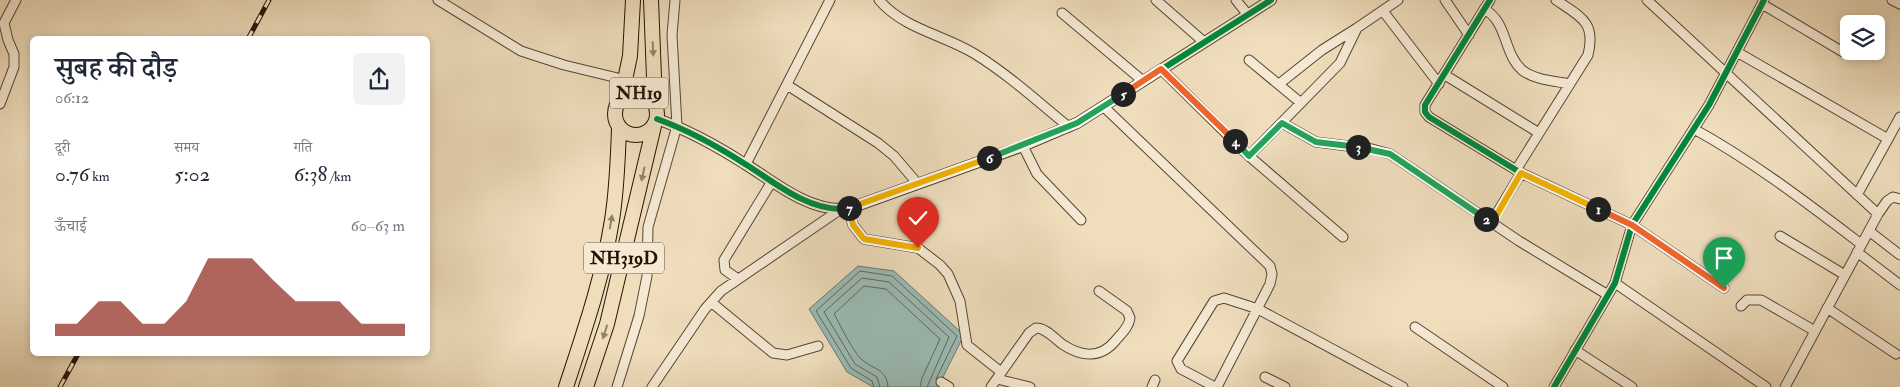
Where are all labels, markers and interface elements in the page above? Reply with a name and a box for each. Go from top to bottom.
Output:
map controls [1840,15,1885,60]
button: layers [1840,15,1885,60]
one-way arrow [650,41,658,57]
text: सुबह की दौड़ [55,51,177,86]
button: share [353,53,405,105]
road number: NH19 [610,78,668,109]
pin: 5 [1110,82,1136,106]
text: 5 [1120,86,1127,103]
text: 06:12 [55,88,89,108]
pin: 4 [1222,128,1248,154]
text: 4 [1232,133,1239,150]
pin: 3 [1346,134,1370,160]
text: दूरी [55,139,70,156]
text: समय [174,139,199,156]
text: गति [294,139,312,156]
text: 3 [1356,139,1361,156]
pin: 6 [976,146,1002,170]
text: 6 [986,150,993,167]
text: 0.76 [55,161,89,188]
text: 5:02 [174,161,210,188]
text: 6:38 [294,161,327,188]
one-way arrow [639,166,647,182]
text: km [89,168,110,185]
text: /km [327,168,351,185]
pin: 7 [836,196,862,220]
pin: 1 [1586,196,1610,222]
pin [897,197,939,248]
text: 7 [846,200,853,217]
text: 1 [1596,201,1601,218]
icon: check [904,204,932,232]
pin: 2 [1474,206,1498,232]
text: 2 [1483,211,1490,228]
one-way arrow [608,214,616,230]
text: ऊँचाई [55,216,87,236]
text: 60–63 m [351,216,405,236]
pin [1703,237,1745,288]
road number: NH319D [584,242,664,274]
icon: arrive [1710,244,1738,272]
one-way arrow [601,324,608,339]

